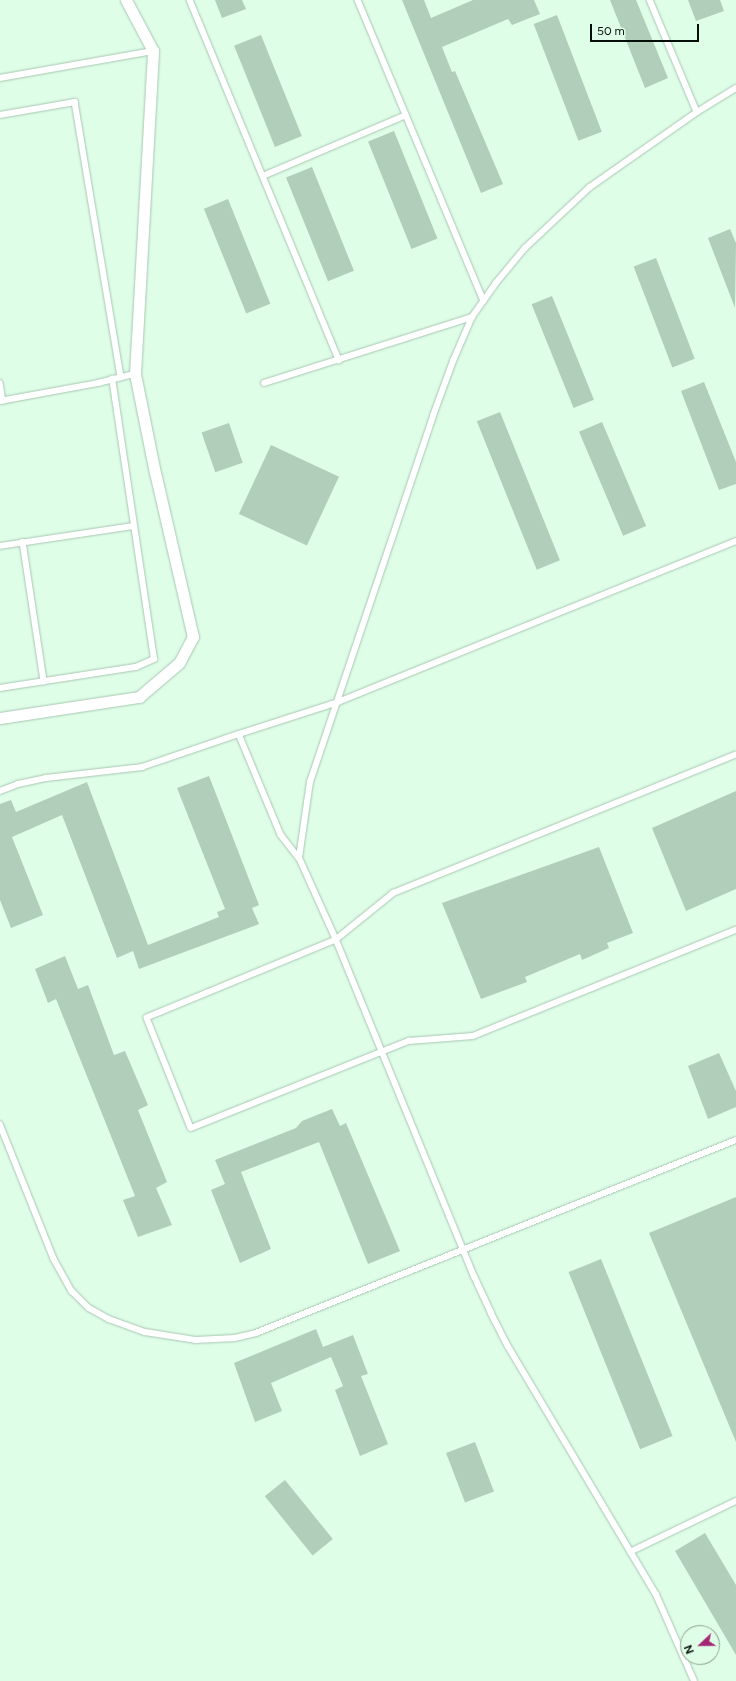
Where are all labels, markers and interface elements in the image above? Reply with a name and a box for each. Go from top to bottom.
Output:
scale bar [592,16,701,42]
text: 50 m [597,24,625,38]
north arrow [680,1625,720,1665]
text: N [682,1643,697,1656]

